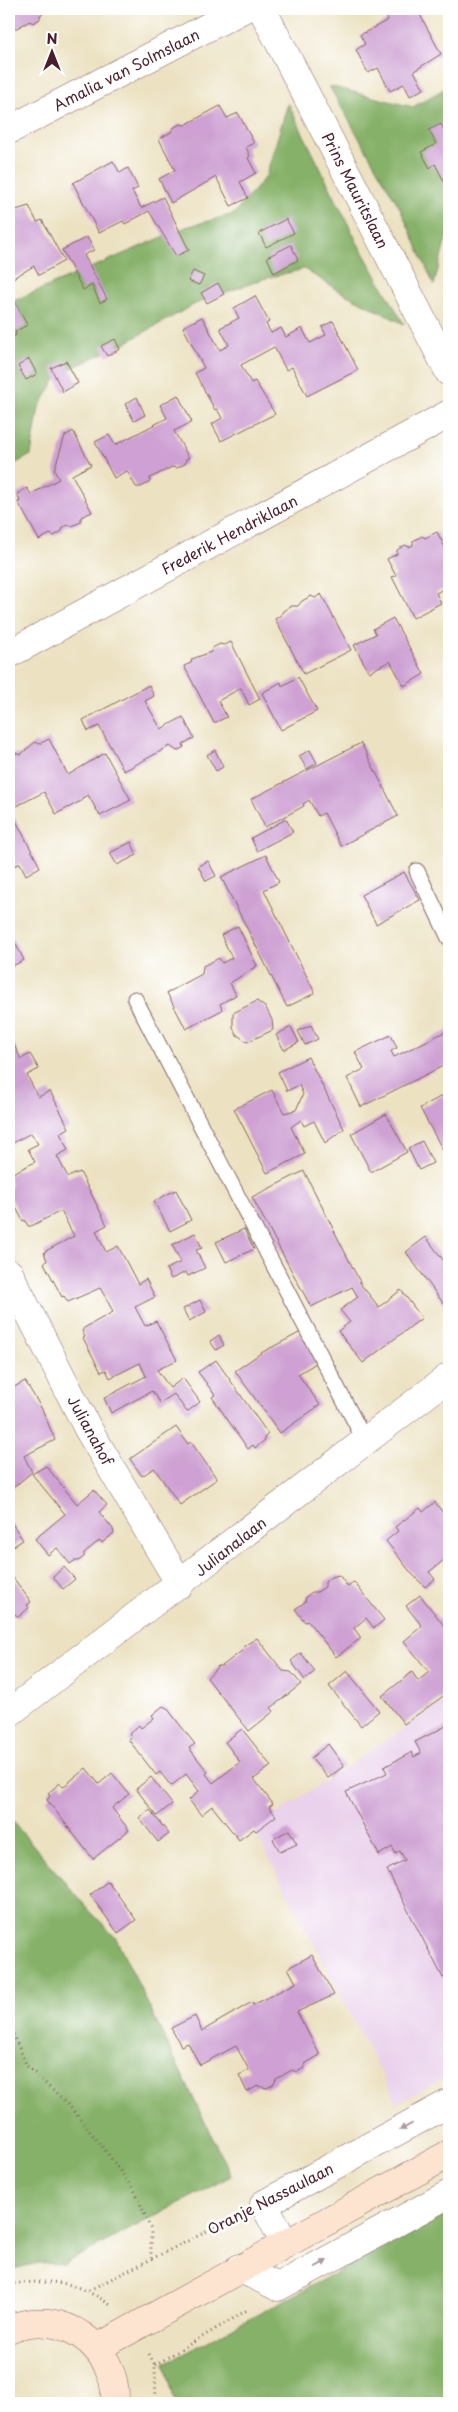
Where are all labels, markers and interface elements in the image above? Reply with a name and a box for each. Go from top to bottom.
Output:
street label: Amalia van Solmslaan [49,22,203,116]
north arrow [28,28,78,78]
text: N [46,28,58,49]
street label: Prins Mauritslaan [317,128,395,252]
street label: Frederik Hendriklaan [157,488,301,580]
street label: Julianahof [62,1391,120,1470]
street label: Julianalaan [189,1511,271,1581]
one-way arrow [400,2122,413,2131]
street label: Oranje Nassaulaan [203,2156,337,2240]
one-way arrow [313,2260,328,2268]

